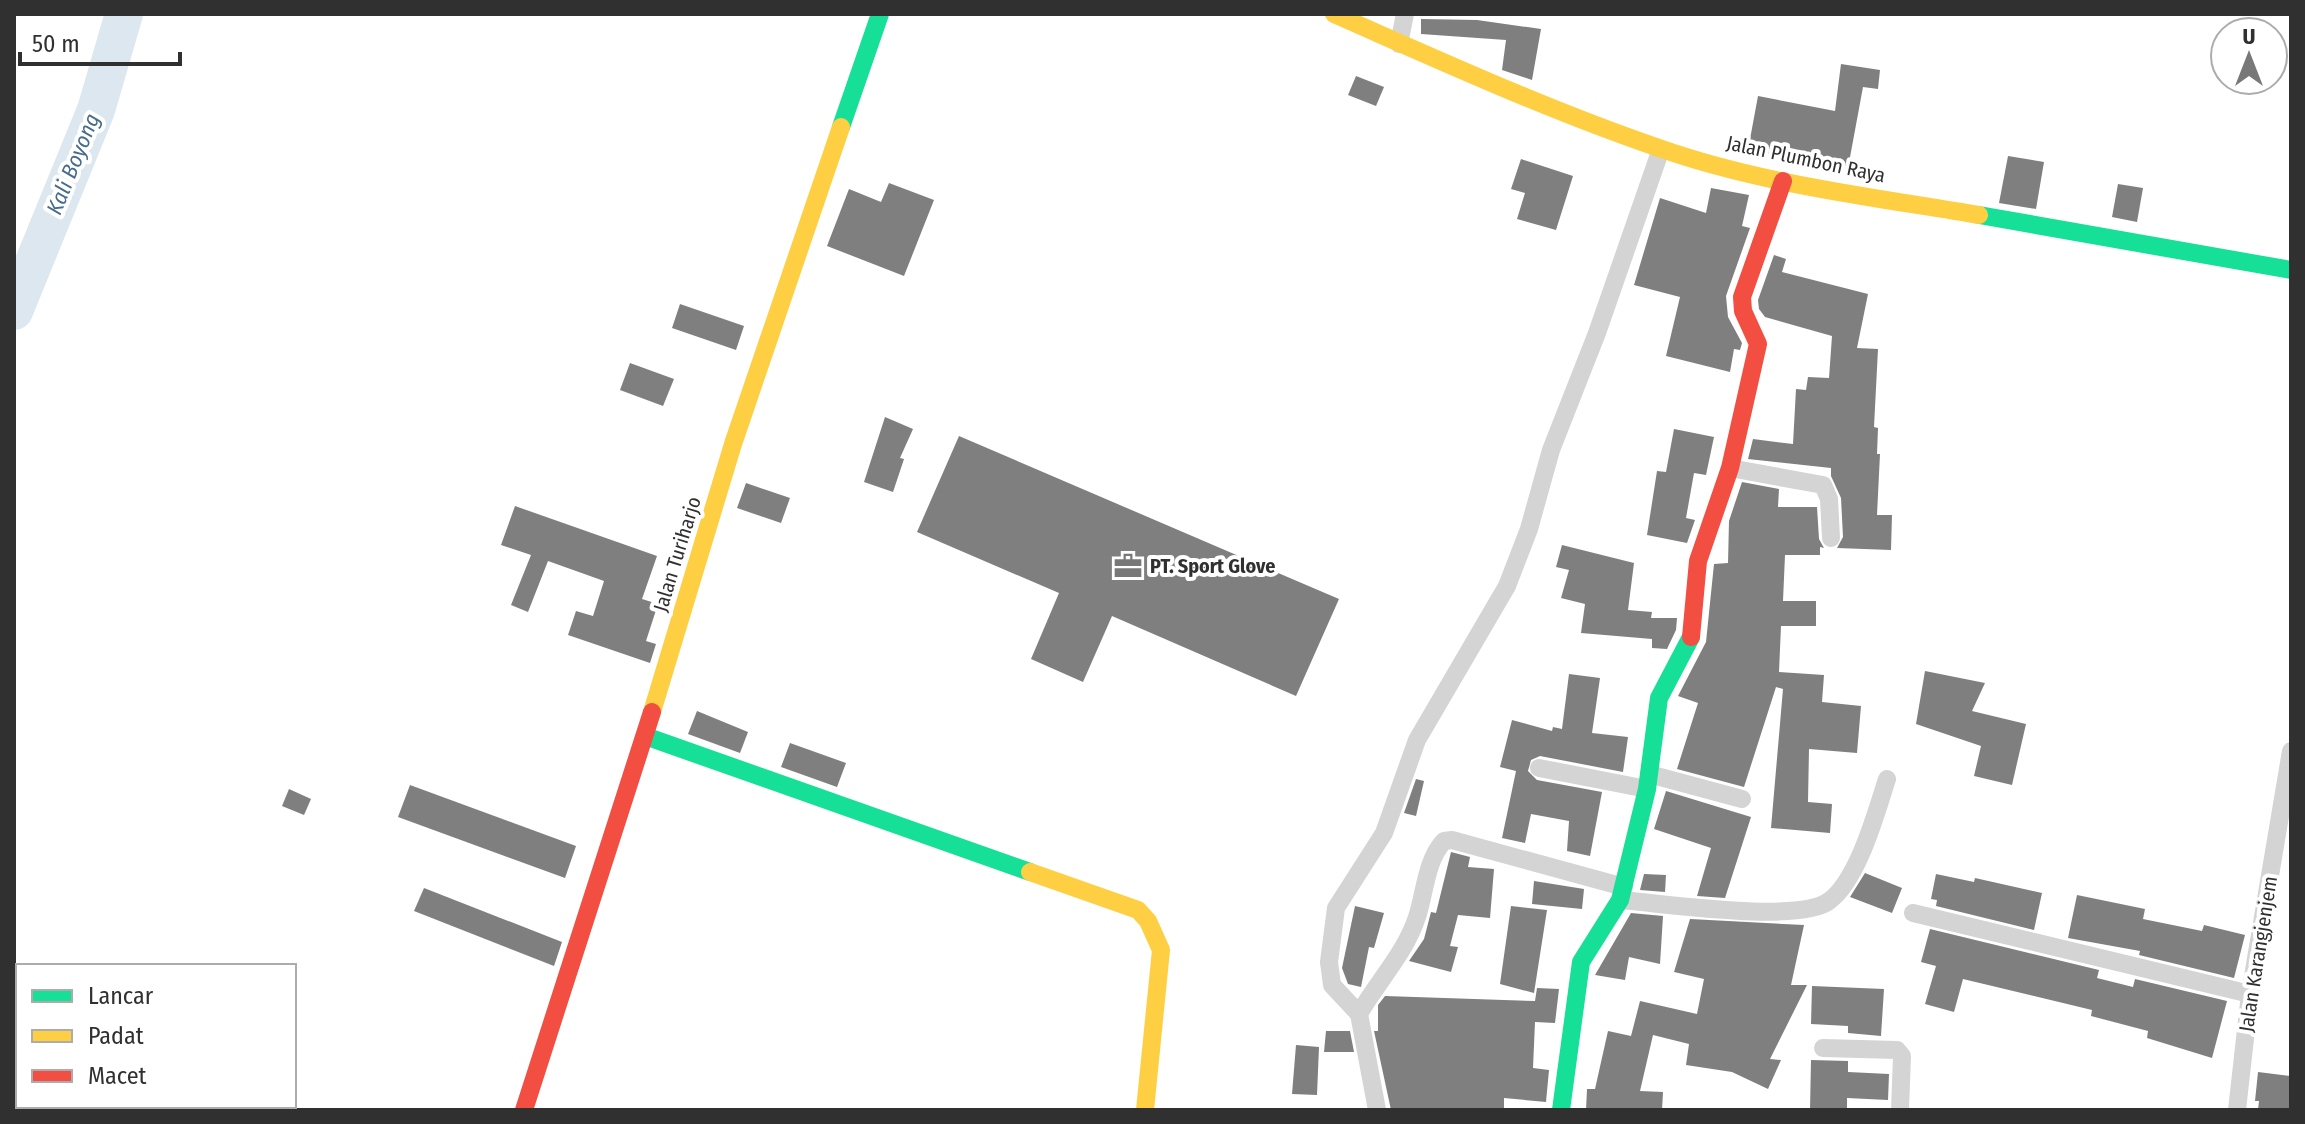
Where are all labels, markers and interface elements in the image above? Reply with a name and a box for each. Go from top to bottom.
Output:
scale bar [20,16,180,66]
north arrow [2209,16,2289,96]
text: U [2243,23,2255,50]
text: 50 m [32,30,80,58]
water label: Kali Boyong [40,109,106,219]
street label: Jalan Plumbon Raya [1724,130,1888,188]
street label: Jalan Turiharjo [648,494,706,614]
office icon: PT. Sport Glove [1113,551,1143,581]
place label: PT. Sport Glove [1150,554,1275,578]
street label: Jalan Karangjenjem [2234,874,2282,1034]
legend [16,964,296,1108]
text: Lancar [88,982,154,1010]
text: Padat [88,1022,144,1050]
text: Macet [88,1062,146,1090]

